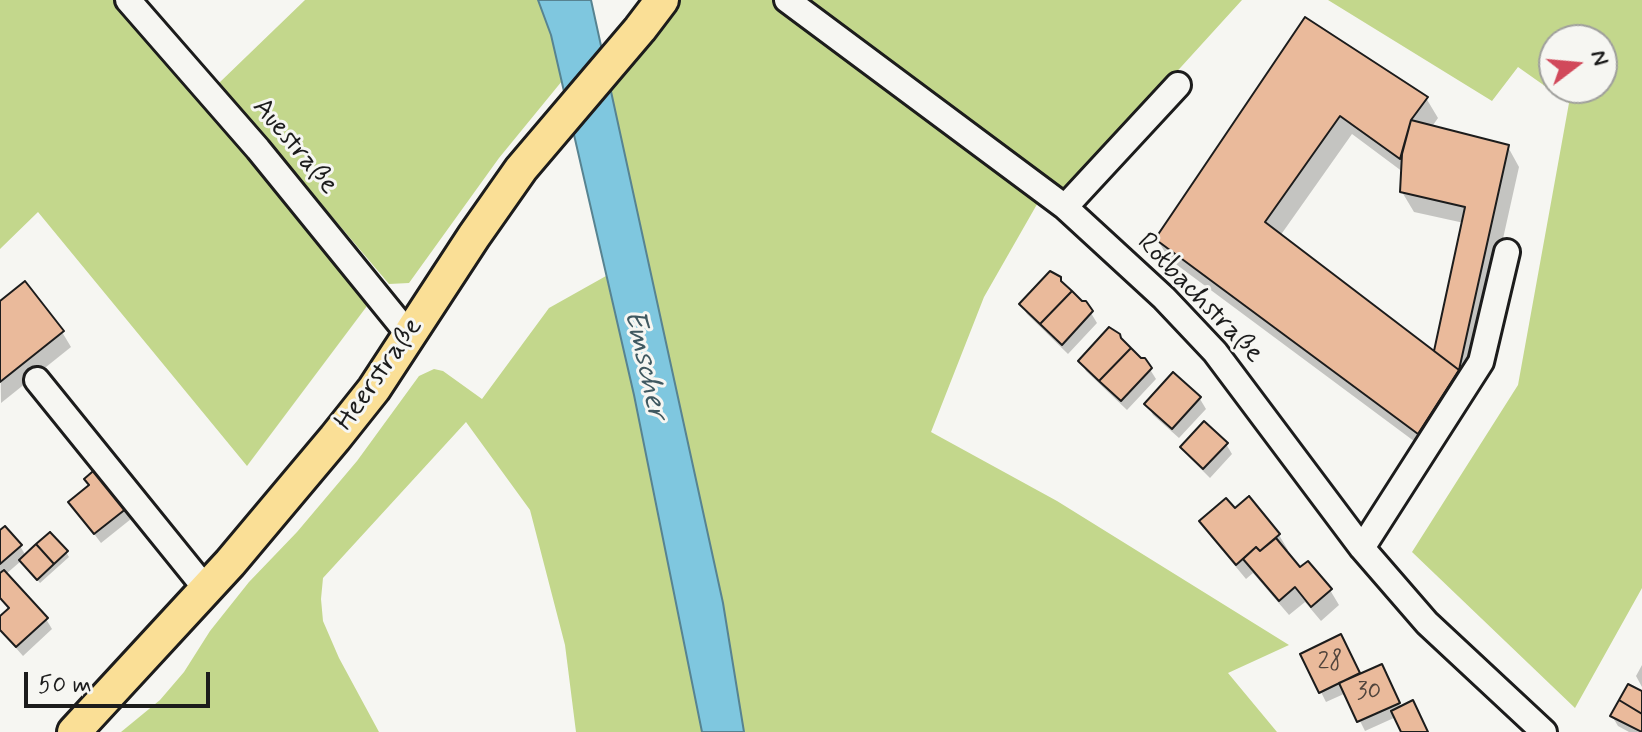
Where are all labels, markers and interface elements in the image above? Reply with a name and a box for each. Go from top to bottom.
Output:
north arrow [1538,24,1618,104]
text: N [1584,47,1615,69]
street label: Auestraße [244,92,344,202]
street label: Rotbachstraße [1129,227,1269,371]
water label: Emscher [614,307,674,423]
street label: Heerstraße [329,312,431,438]
house number: 28 [1318,649,1342,677]
scale bar [28,656,214,706]
text: 50 m [38,670,92,701]
house number: 30 [1357,679,1381,707]

